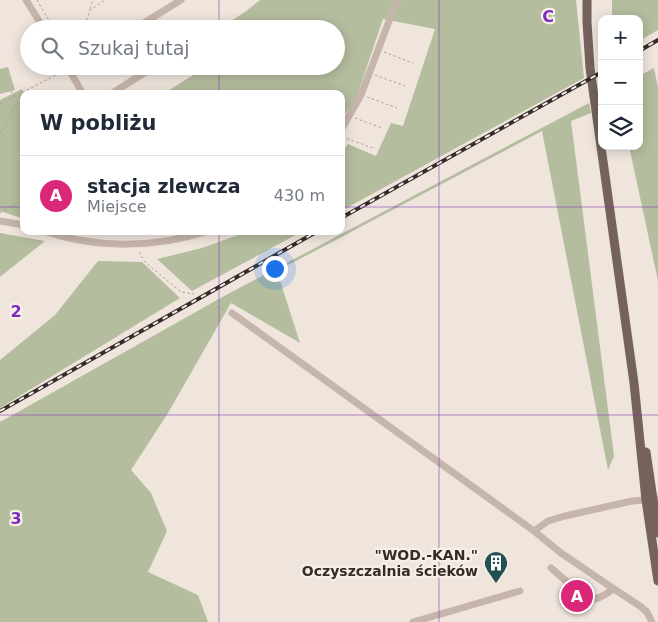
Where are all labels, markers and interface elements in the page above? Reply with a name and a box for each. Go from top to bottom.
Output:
text: C [542,7,554,26]
map controls [598,15,643,150]
button: + [598,15,643,60]
search box [20,20,345,75]
icon: search [38,34,66,62]
text: Szukaj tutaj [78,37,190,59]
button: − [598,60,643,105]
button: layers [598,105,643,150]
text: W pobliżu [40,111,157,135]
text: stacja zlewcza [87,175,241,197]
text: A [50,186,62,205]
text: 430 m [274,186,325,205]
text: Miejsce [87,197,147,216]
your location [262,256,288,282]
text: 2 [10,302,22,321]
text: 3 [10,509,22,528]
place label: "WOD.-KAN." Oczyszczalnia ścieków [302,547,478,579]
building icon: "WOD.-KAN." Oczyszczalnia ścieków [483,550,509,584]
pin: A [561,577,593,615]

